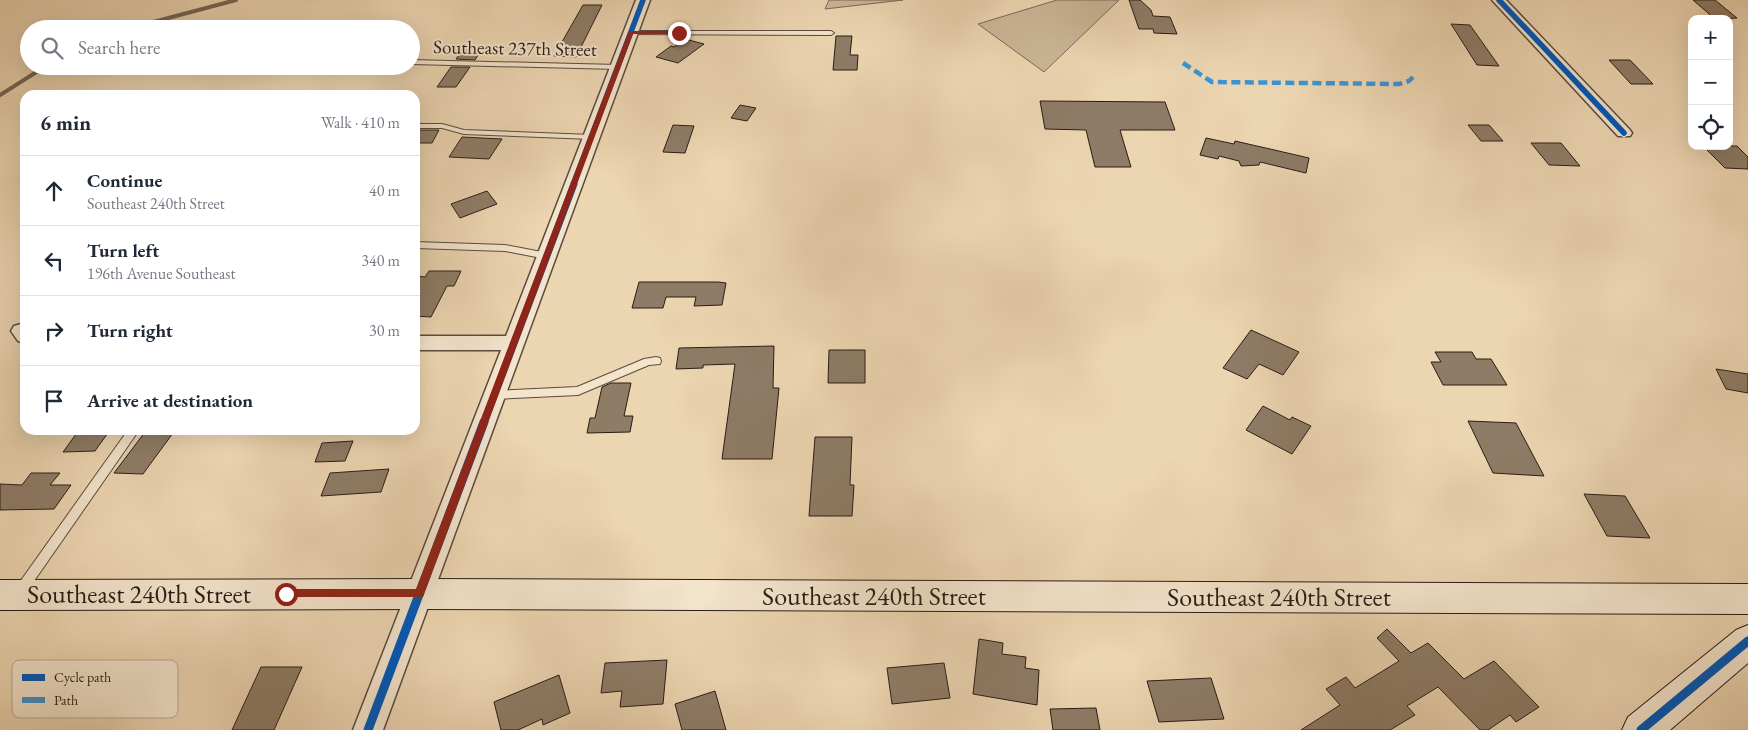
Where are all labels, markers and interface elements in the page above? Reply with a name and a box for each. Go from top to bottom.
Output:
map controls [1688,15,1733,150]
button: + [1688,15,1733,60]
search box [20,20,420,75]
route end [668,22,691,45]
icon: search [38,34,66,62]
street label: Southeast 237th Street [433,34,597,62]
text: Search here [78,35,160,60]
button: − [1688,60,1733,105]
button: locate [1688,105,1733,150]
text: 6 min [40,109,91,136]
text: Walk · 410 m [321,112,400,133]
text: Continue [87,168,162,193]
icon: ahead [40,177,68,205]
text: 40 m [369,180,400,201]
text: Southeast 240th Street [87,193,225,214]
text: Turn left [87,238,159,263]
icon: left [40,247,68,275]
text: 340 m [361,250,400,271]
text: 196th Avenue Southeast [87,263,236,284]
icon: right [40,317,68,345]
text: Turn right [87,318,173,343]
text: 30 m [369,320,400,341]
icon: arrive [40,387,68,415]
text: Arrive at destination [87,388,253,413]
street label: Southeast 240th Street [27,577,251,611]
street label: Southeast 240th Street [762,579,986,613]
street label: Southeast 240th Street [1167,580,1391,614]
route start [275,583,298,606]
legend [12,660,178,718]
text: Cycle path [54,668,111,686]
text: Path [54,691,78,709]

